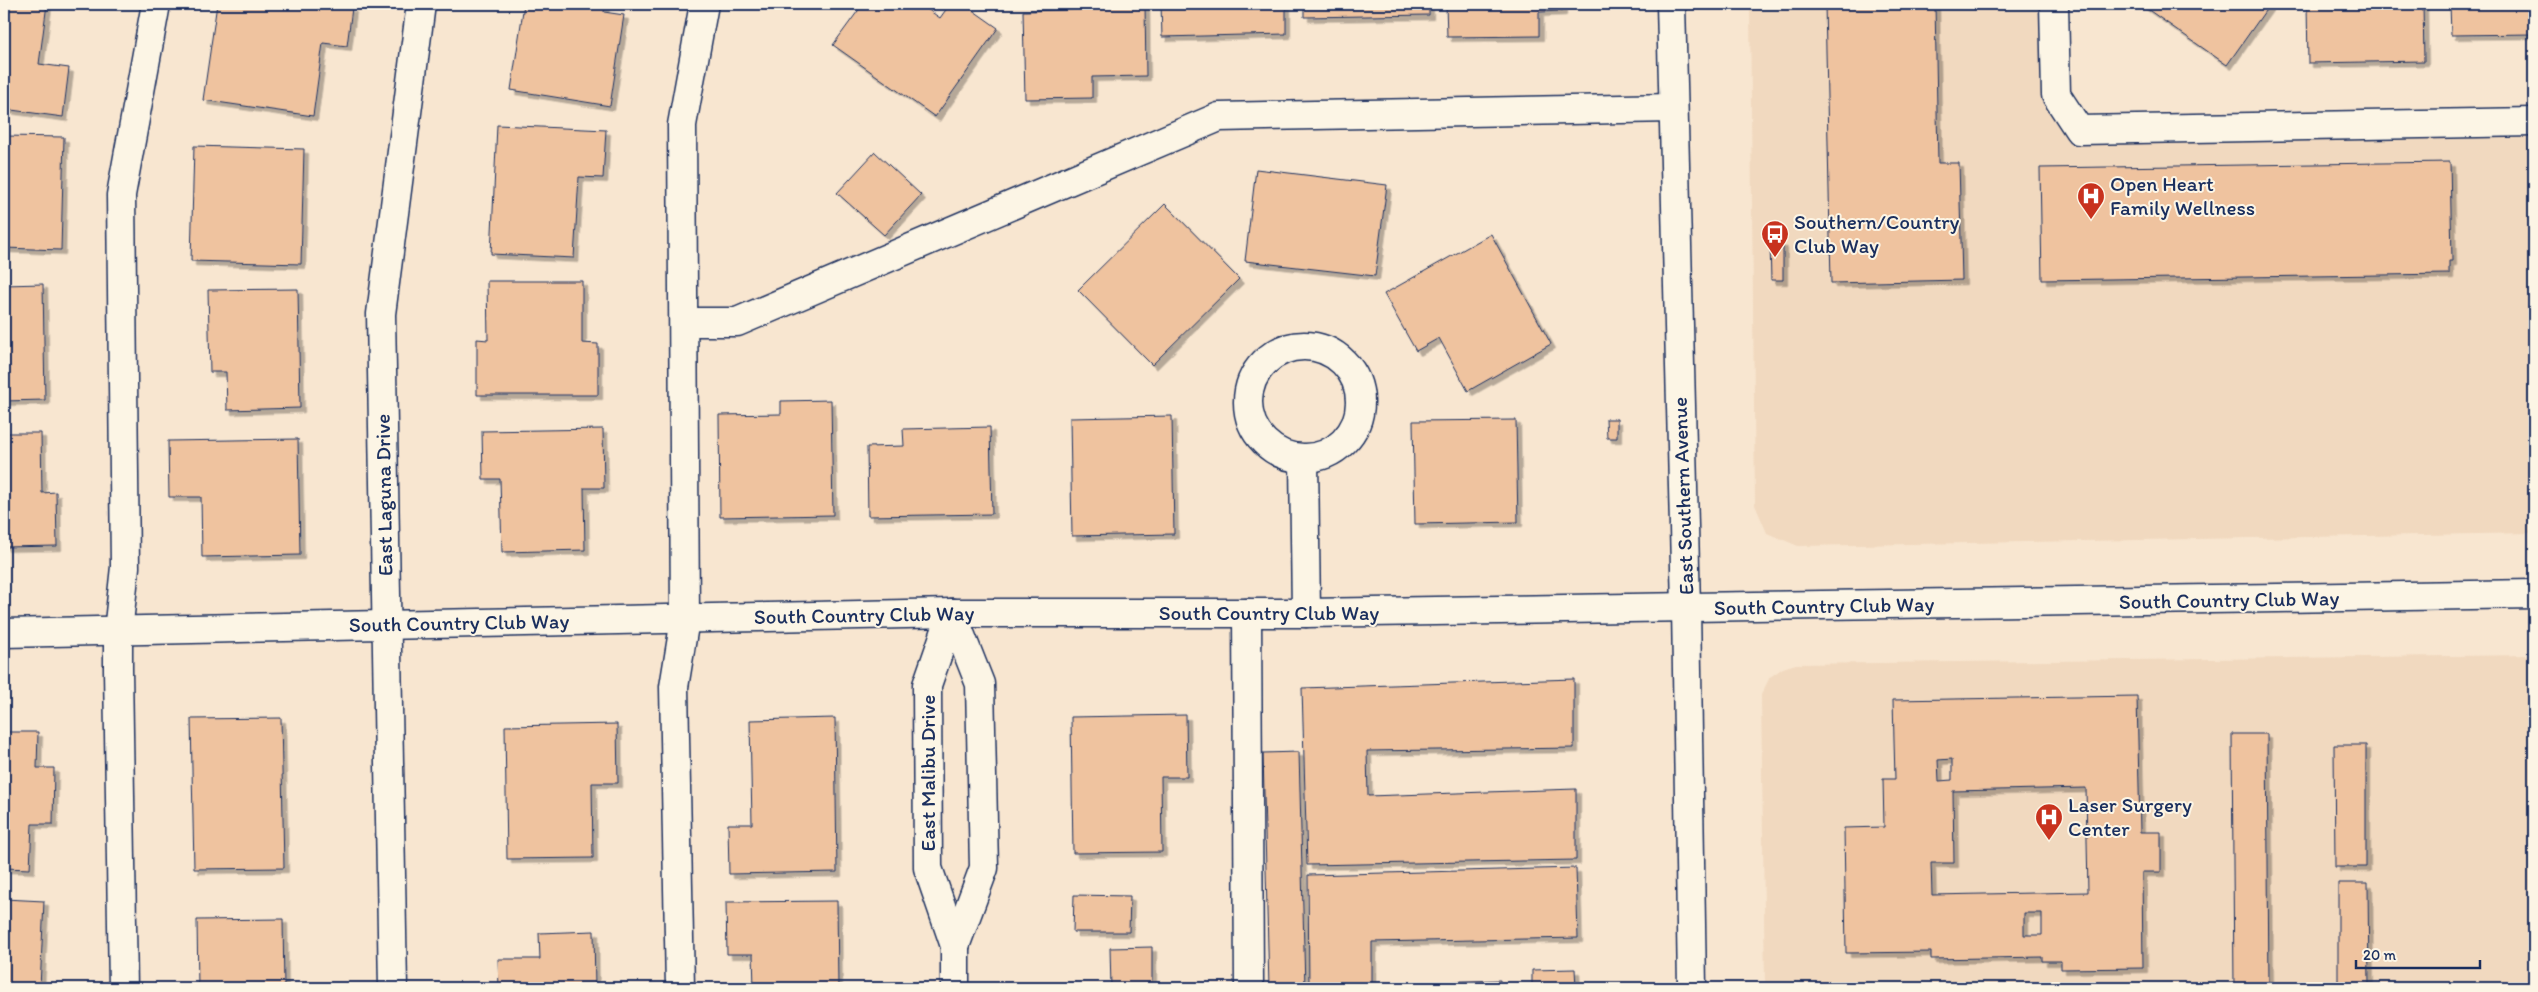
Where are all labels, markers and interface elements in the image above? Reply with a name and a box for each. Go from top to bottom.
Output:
place label: Open Heart Family Wellness [2110,171,2255,220]
hospital icon: Open Heart Family Wellness [2076,181,2106,220]
place label: Southern/Country Club Way [1794,209,1960,258]
bus stop icon: Southern/Country Club Way [1760,219,1790,258]
street label: East Southern Avenue [1667,397,1698,595]
street label: East Laguna Drive [370,414,397,576]
street label: South Country Club Way [2119,585,2339,614]
street label: South Country Club Way [1714,591,1934,620]
street label: South Country Club Way [754,600,974,629]
street label: South Country Club Way [1159,600,1379,625]
street label: South Country Club Way [349,608,569,637]
street label: East Malibu Drive [915,695,940,851]
place label: Laser Surgery Center [2068,792,2192,841]
hospital icon: Laser Surgery Center [2034,802,2064,841]
scale bar [2356,937,2479,969]
text: 20 m [2363,946,2397,964]

